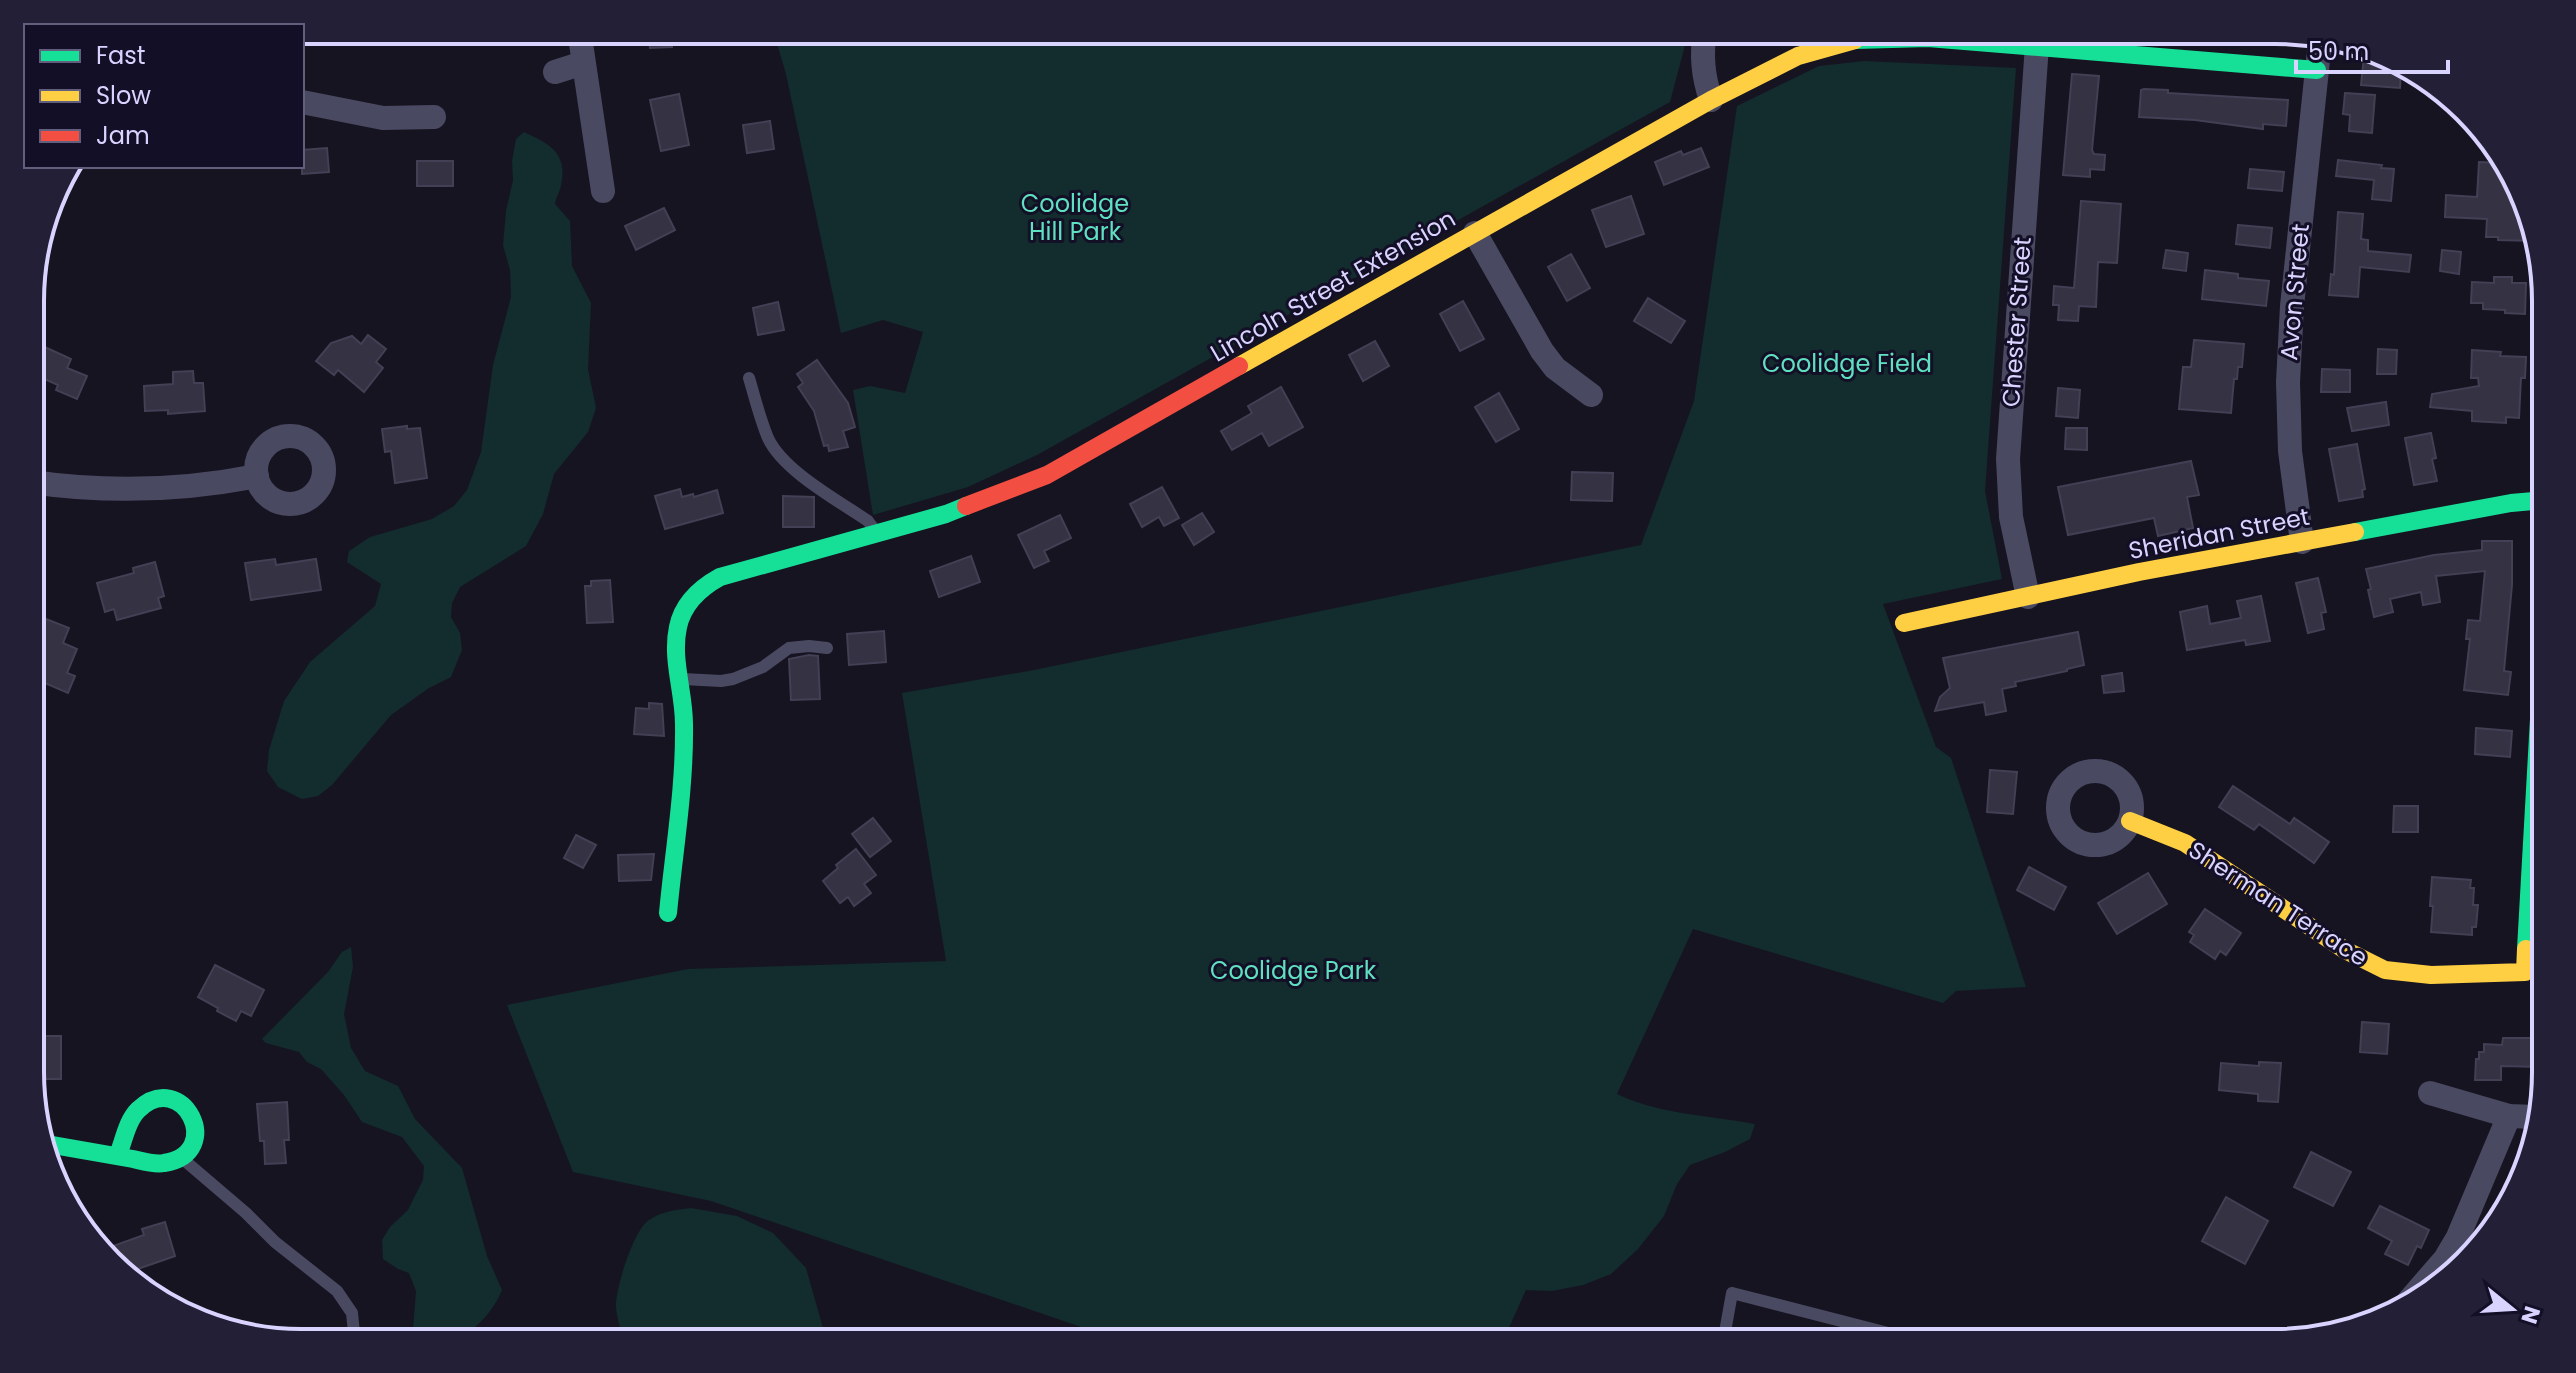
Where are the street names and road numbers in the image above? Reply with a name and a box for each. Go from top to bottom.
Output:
street label: Lincoln Street Extension [1204,202,1461,369]
street label: Avon Street [2272,222,2317,362]
street label: Chester Street [1994,236,2039,408]
street label: Sheridan Street [2126,500,2312,567]
street label: Sherman Terrace [2182,833,2374,974]

